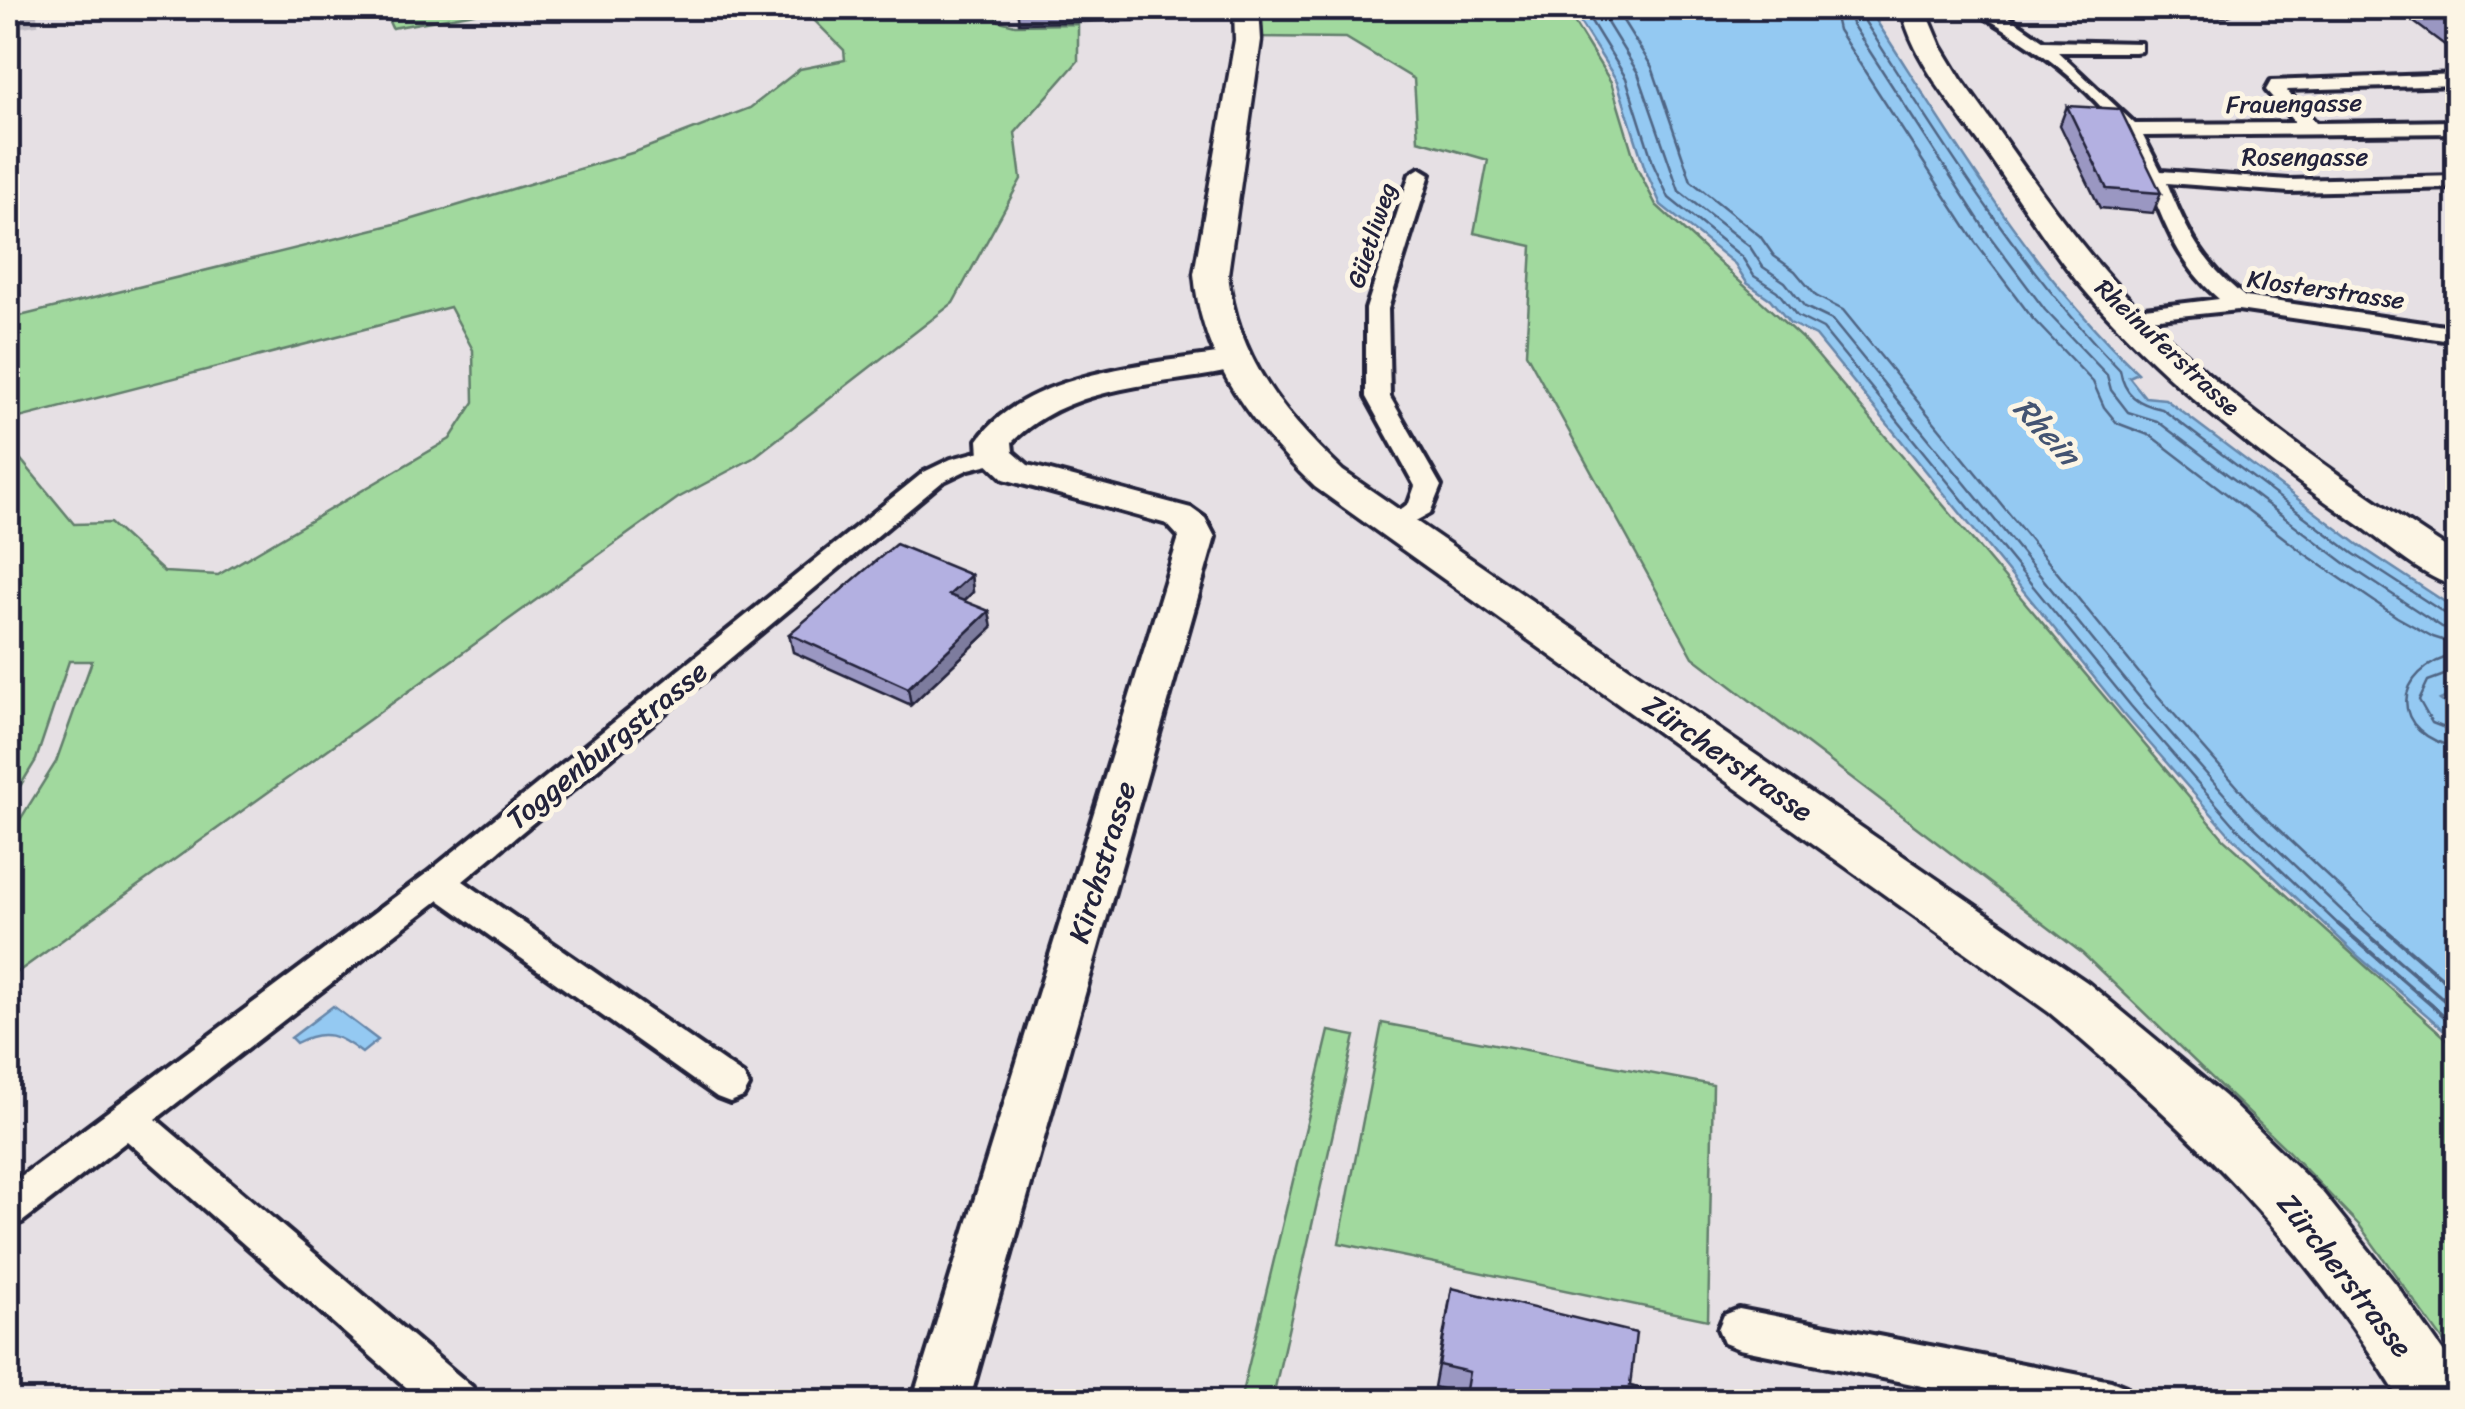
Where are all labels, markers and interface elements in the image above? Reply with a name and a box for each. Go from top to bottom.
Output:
street label: Frauengasse [2225,80,2363,127]
street label: Rosengasse [2242,134,2369,179]
street label: Güetliweg [1333,176,1410,294]
street label: Klosterstrasse [2244,256,2408,323]
street label: Rheinuferstrasse [2084,267,2251,428]
water label: Rhein [1999,383,2097,482]
street label: Toggenburgstrasse [493,646,721,844]
street label: Zürcherstrasse [1631,679,1825,837]
street label: Kirchstrasse [1052,774,1152,950]
street label: Zürcherstrasse [2263,1180,2427,1370]

